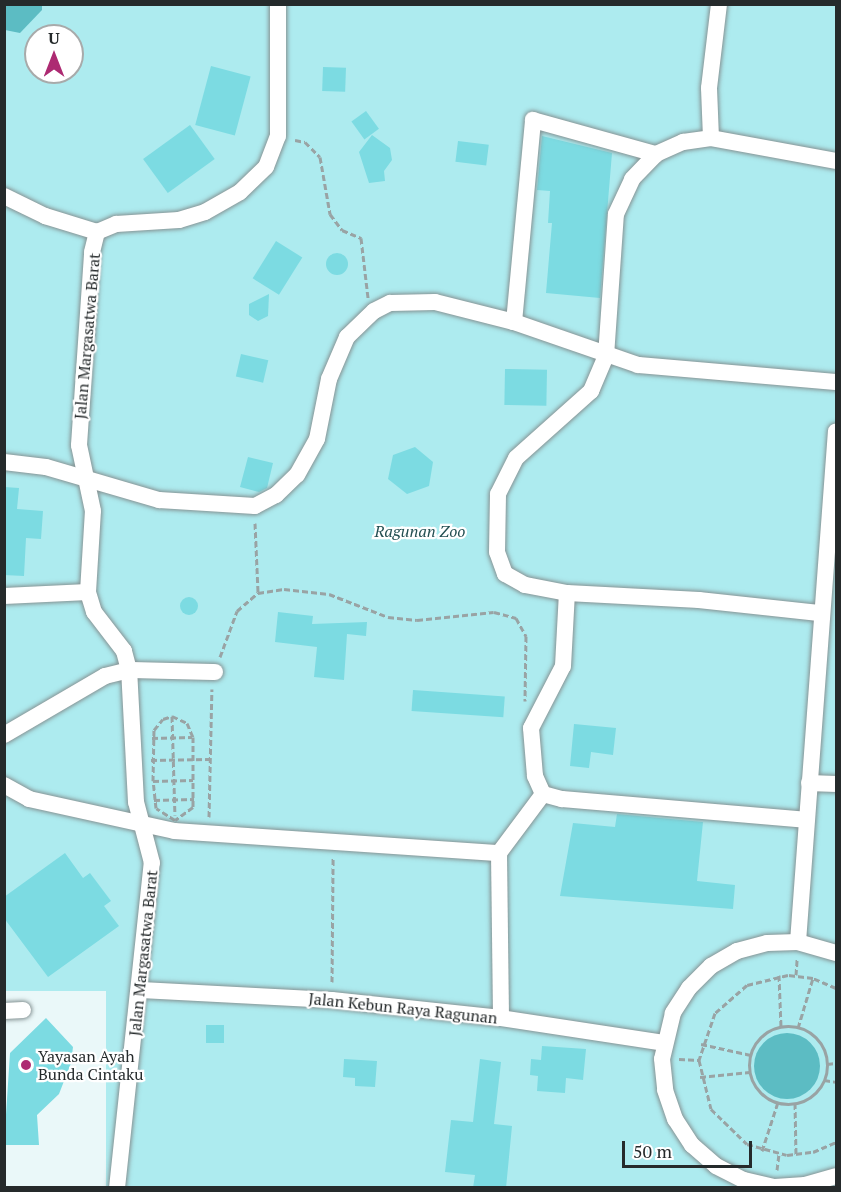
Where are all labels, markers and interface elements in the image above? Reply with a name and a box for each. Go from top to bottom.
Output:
north arrow [24,24,84,84]
text: U [48,27,60,49]
street label: Jalan Margasatwa Barat [70,252,104,420]
park label: Ragunan Zoo [375,521,465,541]
street label: Jalan Margasatwa Barat [125,869,161,1037]
street label: Jalan Kebun Raya Ragunan [308,989,498,1027]
place label: Yayasan Ayah Bunda Cintaku [38,1046,143,1084]
marker: Yayasan Ayah Bunda Cintaku [19,1058,33,1072]
scale bar [625,1129,756,1167]
text: 50 m [633,1139,672,1163]

